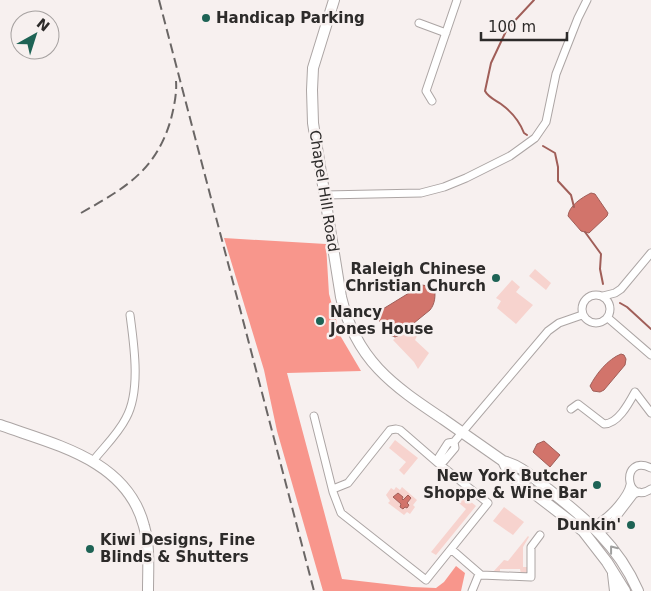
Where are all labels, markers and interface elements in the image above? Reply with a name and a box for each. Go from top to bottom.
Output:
place label: Handicap Parking [216,9,365,27]
north arrow [10,10,60,60]
scale bar [481,10,567,42]
marker: Handicap Parking [200,12,212,24]
text: N [34,15,53,35]
text: 100 m [488,18,536,36]
street label: Chapel Hill Road [305,129,343,253]
place label: Raleigh Chinese Christian Church [345,260,486,295]
marker: Raleigh Chinese Christian Church [490,272,502,284]
place label: Nancy Jones House [329,303,434,338]
marker: Nancy Jones House [314,315,326,327]
place label: New York Butcher Shoppe & Wine Bar [423,467,588,502]
marker: New York Butcher Shoppe & Wine Bar [591,479,603,491]
place label: Dunkin' [557,516,621,534]
marker: Dunkin' [625,519,637,531]
place label: Kiwi Designs, Fine Blinds & Shutters [100,531,255,566]
marker: Kiwi Designs, Fine Blinds & Shutters [84,543,96,555]
one-way arrow [611,546,619,555]

